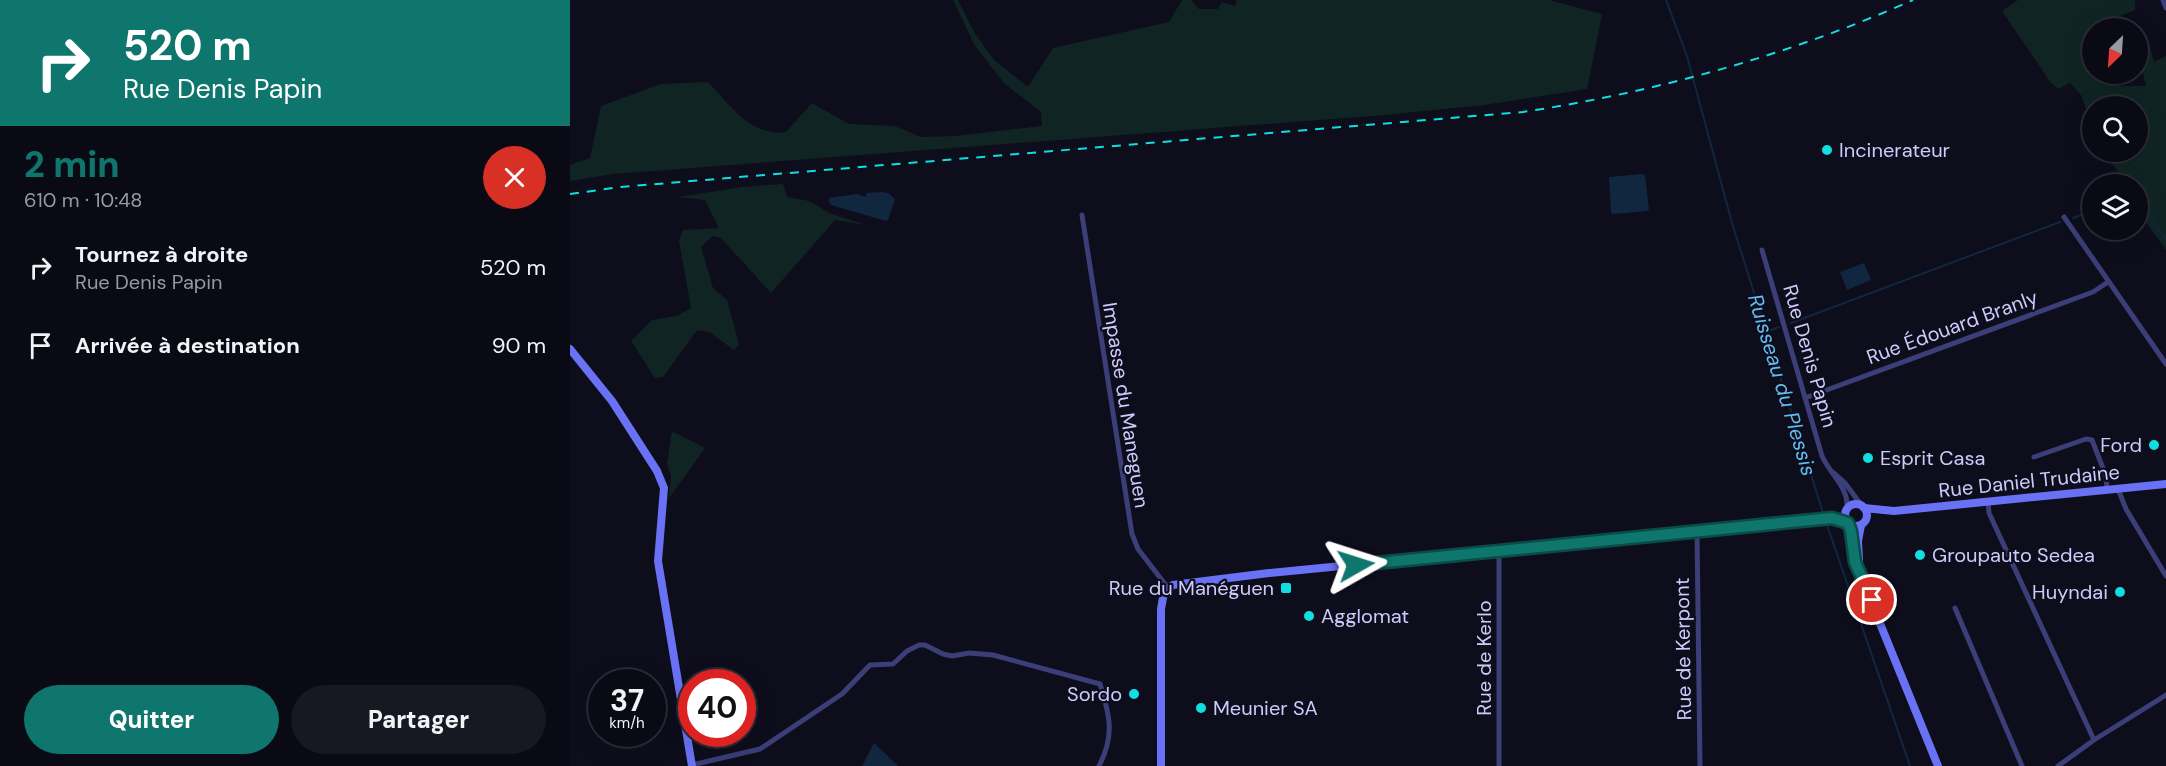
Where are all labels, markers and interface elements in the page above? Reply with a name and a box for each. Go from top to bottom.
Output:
text: 520 m [123,18,252,73]
north arrow [2082,18,2148,84]
map controls [2082,18,2148,240]
icon: right [24,24,102,102]
text: Rue Denis Papin [123,71,322,106]
button: search [2082,96,2148,162]
place label: Incinerateur [1839,137,1950,163]
text: 2 min [24,141,120,188]
marker: Incinerateur [1820,143,1834,157]
button: close [483,146,546,209]
button: layers [2082,174,2148,240]
text: 610 m · 10:48 [24,187,142,213]
text: Tournez à droite [75,240,248,269]
icon: right [24,251,57,284]
text: 520 m [480,253,546,282]
text: Rue Denis Papin [75,269,223,295]
street label: Rue Denis Papin [1777,281,1843,431]
street label: Rue Édouard Branly [1863,284,2041,370]
water label: Ruisseau du Plessis [1741,291,1823,479]
street label: Impasse du Maneguen [1097,300,1155,510]
icon: arrive [24,329,57,362]
text: Arrivée à destination [75,331,300,360]
text: 90 m [492,331,546,360]
place label: Ford [2100,432,2142,458]
marker: Ford [2147,438,2161,452]
place label: Esprit Casa [1880,445,1985,471]
marker: Esprit Casa [1861,451,1875,465]
street label: Rue Daniel Trudaine [1937,459,2121,503]
position arrow [1324,533,1388,597]
place label: Groupauto Sedea [1932,542,2095,568]
marker: Groupauto Sedea [1913,548,1927,562]
pin [1846,574,1897,625]
place label: Rue du Manéguen [1109,575,1274,601]
street label: Rue de Kerpont [1669,577,1697,721]
place label: Huyndai [2032,579,2108,605]
marker: Rue du Manéguen [1279,581,1293,595]
icon: arrive [1855,583,1888,616]
marker: Huyndai [2113,585,2127,599]
street label: Rue de Kerlo [1471,600,1497,716]
place label: Agglomat [1321,603,1409,629]
marker: Agglomat [1302,609,1316,623]
speed limit sign: 40 [678,669,756,747]
text: 37 [610,681,644,720]
place label: Sordo [1067,681,1122,707]
button: Quitter [24,685,279,754]
button: Partager [291,685,546,754]
marker: Sordo [1127,687,1141,701]
place label: Meunier SA [1213,695,1318,721]
marker: Meunier SA [1194,701,1208,715]
text: km/h [609,713,645,733]

